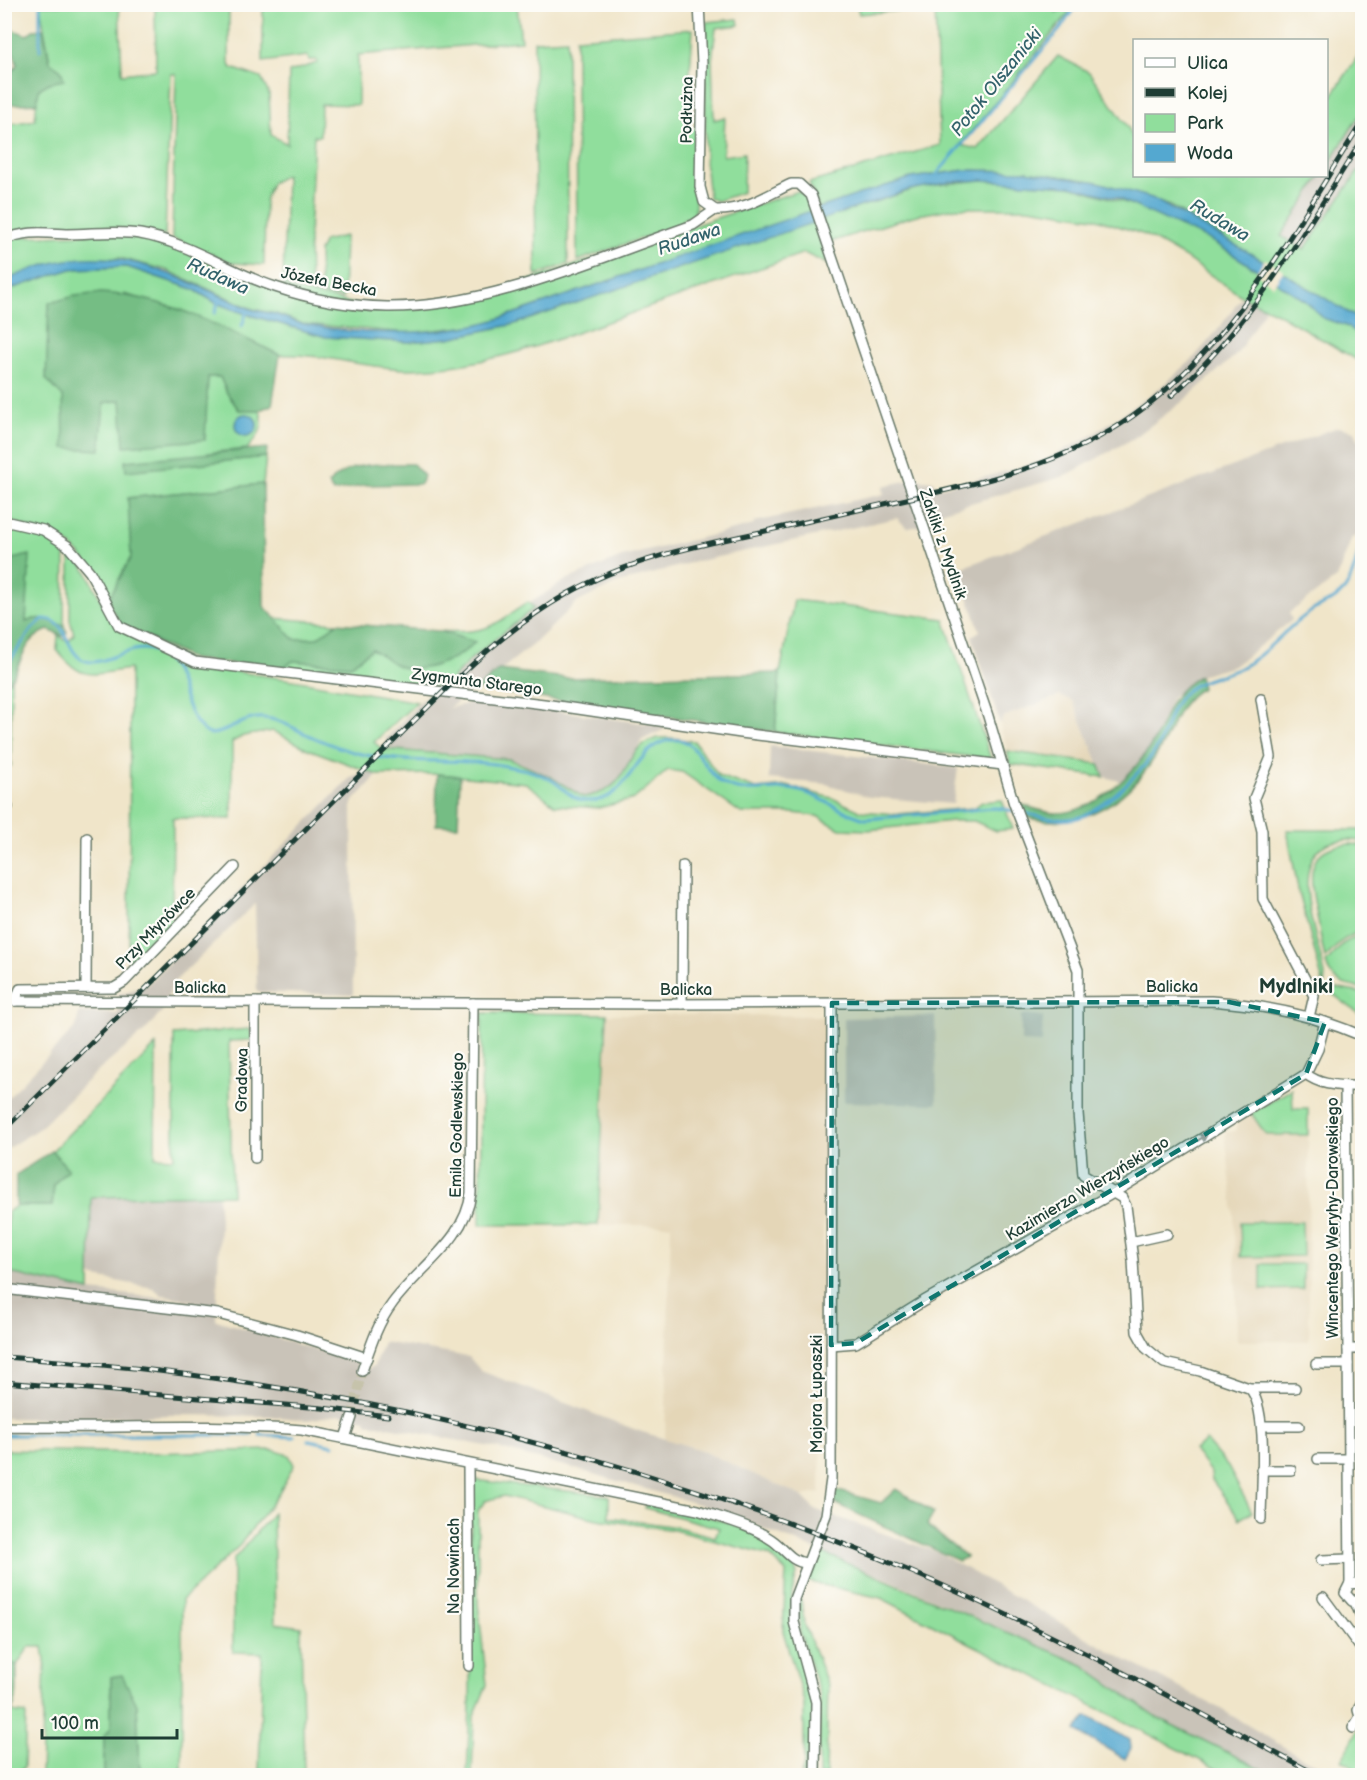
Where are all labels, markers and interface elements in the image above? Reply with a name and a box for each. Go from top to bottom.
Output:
water label: Potok Olszanicki [946,23,1047,140]
legend [1133,39,1328,177]
text: Ulica [1187,53,1228,74]
street label: Podłużna [677,76,698,144]
text: Kolej [1187,83,1227,104]
text: Park [1187,113,1223,134]
text: Woda [1187,143,1233,164]
water label: Rudawa [1186,195,1253,246]
water label: Rudawa [655,219,724,260]
water label: Rudawa [184,254,252,299]
street label: Józefa Becka [279,264,378,301]
street label: Zakliki z Mydlnik [914,486,970,602]
street label: Zygmunta Starego [410,665,543,700]
street label: Przy Młynówce [112,884,200,974]
district label: Mydlniki [1259,975,1333,999]
street label: Balicka [1146,978,1198,997]
street label: Balicka [174,979,226,998]
street label: Balicka [660,981,712,1000]
street label: Gradowa [232,1048,253,1112]
street label: Emila Godlewskiego [447,1052,468,1198]
street label: Wincentego Weryhy-Darowskiego [1324,1097,1343,1339]
street label: Kazimierza Wierzyńskiego [1003,1133,1173,1246]
one-way arrow [1192,1133,1208,1144]
street label: Majora Łupaszki [808,1335,827,1453]
street label: Na Nowinach [445,1518,464,1614]
scale bar [42,1702,177,1740]
text: 100 m [51,1713,99,1734]

